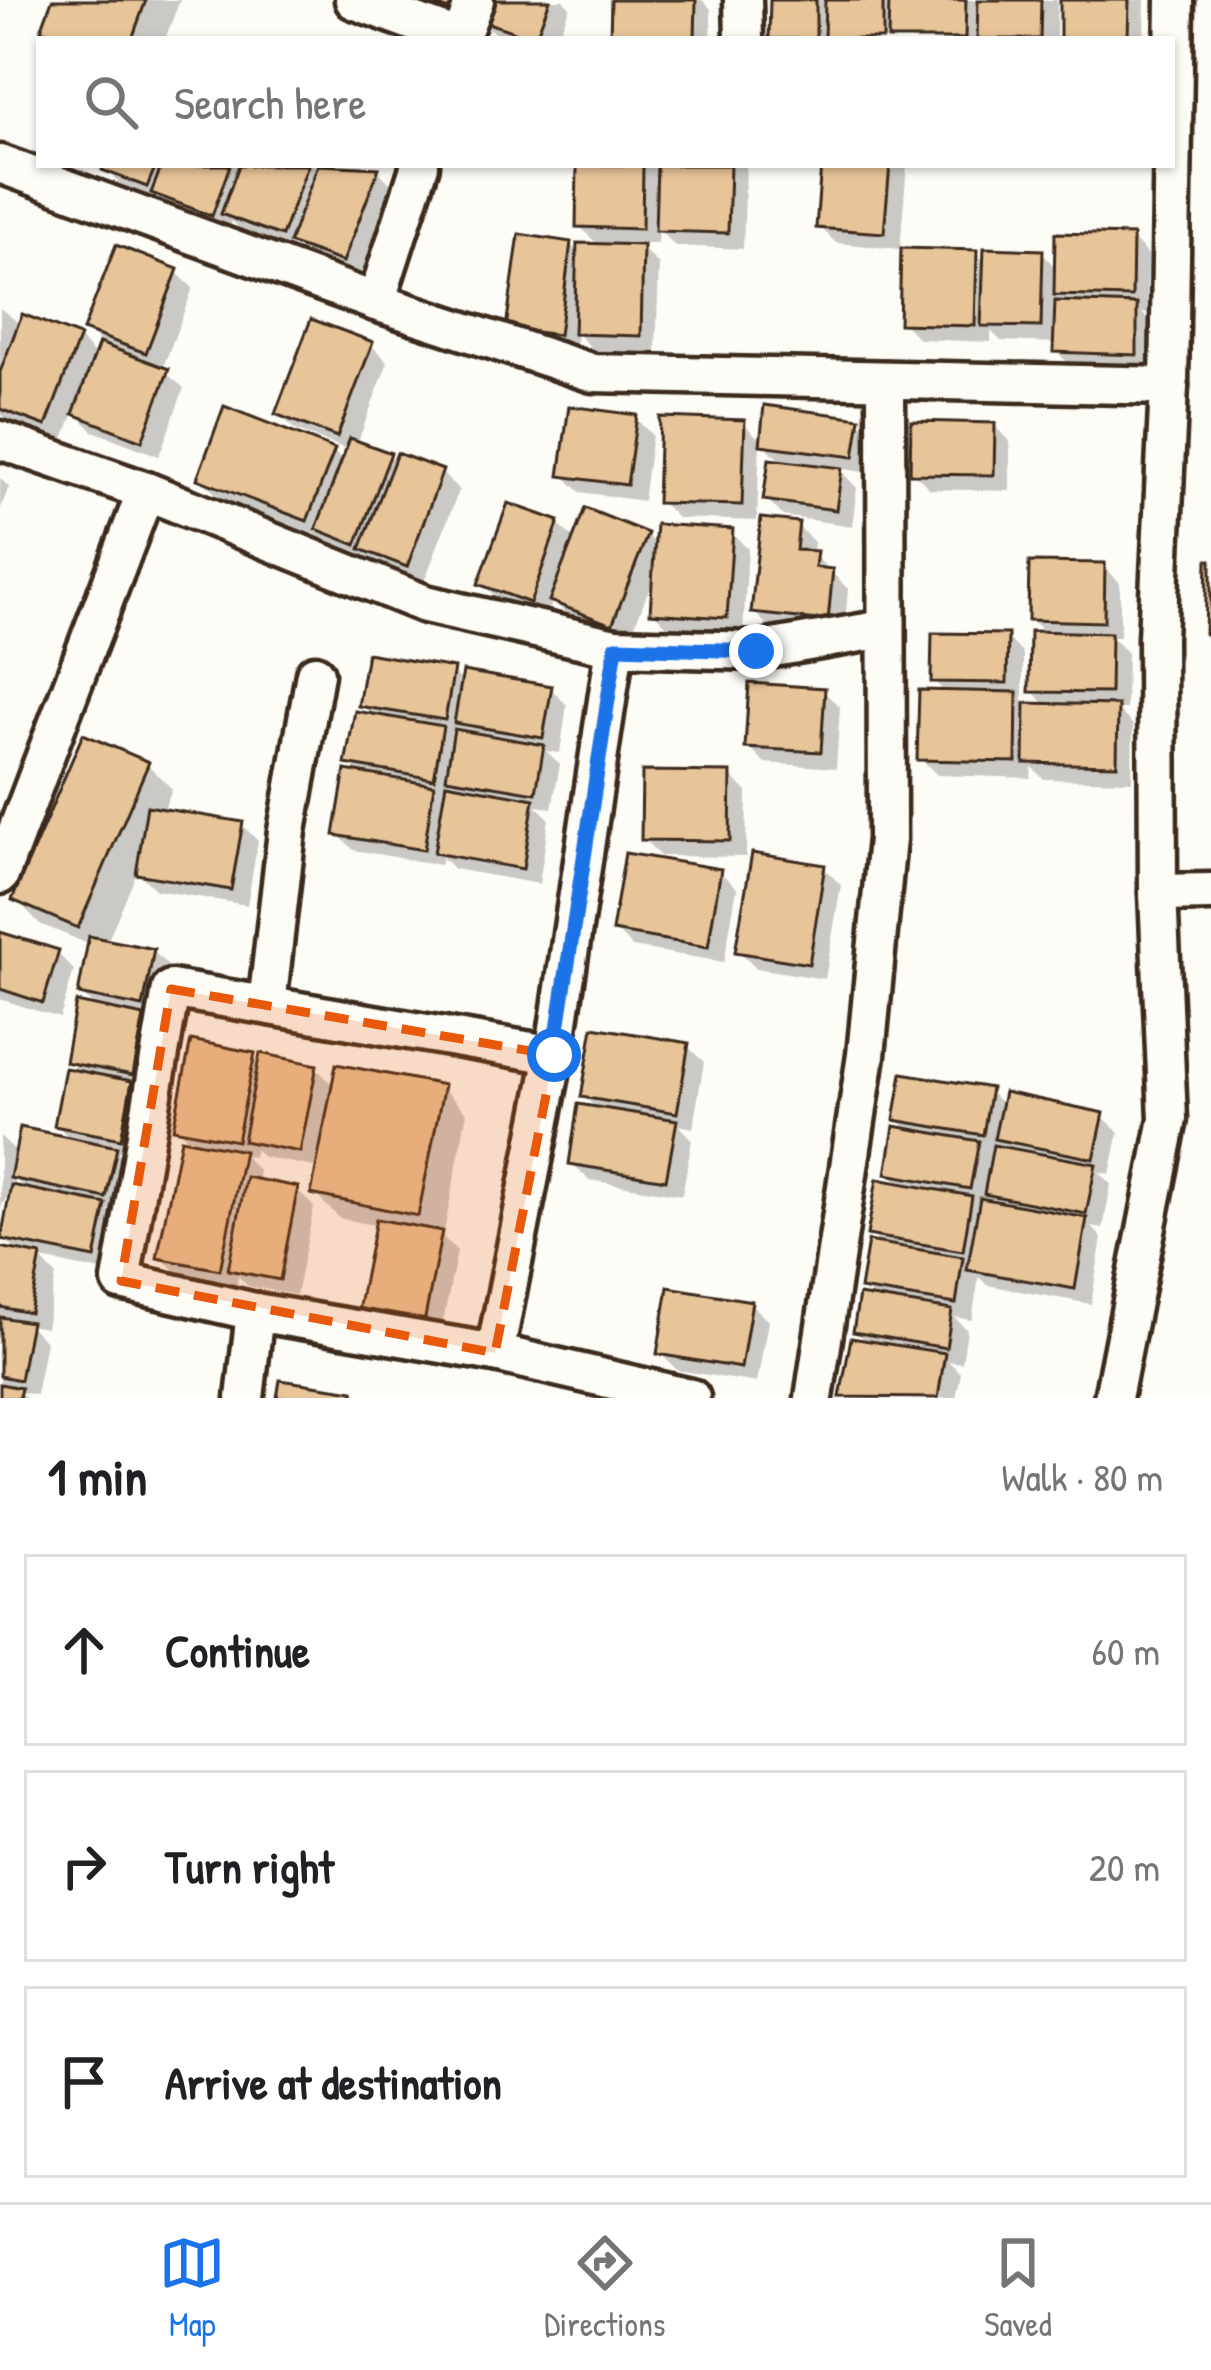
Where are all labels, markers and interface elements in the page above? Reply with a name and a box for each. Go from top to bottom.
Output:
search box [36,36,1175,168]
icon: search [78,69,144,135]
text: Search here [174,72,366,133]
route end [729,624,783,678]
route start [527,1028,581,1082]
text: 1 min [48,1442,147,1511]
text: Walk · 80 m [1002,1450,1163,1503]
icon: ahead [51,1617,117,1683]
text: Continue [165,1620,310,1681]
text: 60 m [1091,1624,1160,1677]
icon: right [51,1833,117,1899]
text: Turn right [165,1836,334,1897]
text: 20 m [1089,1840,1160,1893]
icon: arrive [51,2049,117,2115]
text: Arrive at destination [165,2052,502,2113]
tab: Map [159,2230,225,2346]
tab: Directions [544,2230,666,2346]
tab: Saved [984,2230,1052,2346]

